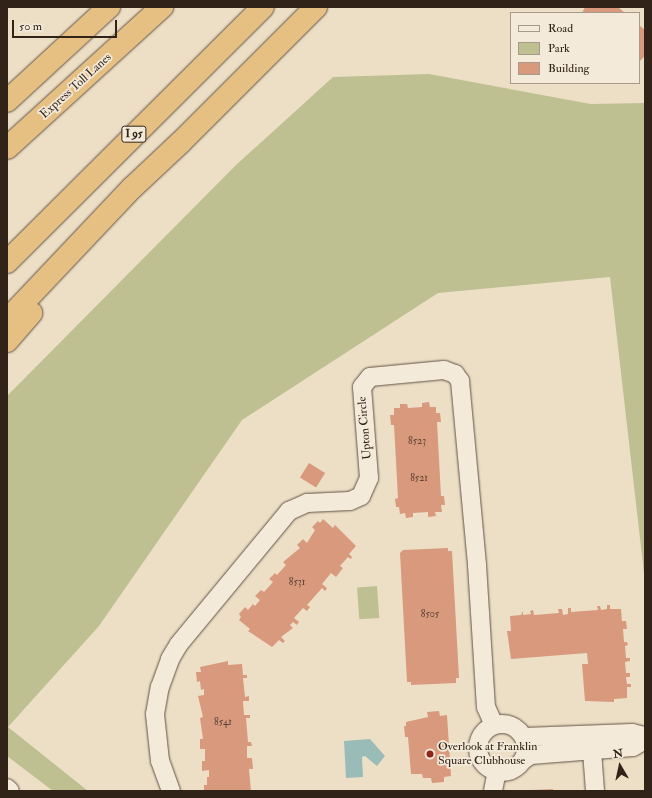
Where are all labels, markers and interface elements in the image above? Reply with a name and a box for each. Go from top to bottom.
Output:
scale bar [14,12,119,38]
legend [510,12,640,84]
text: 50 m [19,19,42,34]
text: Road [548,21,573,36]
text: Park [548,41,570,56]
street label: Express Toll Lanes [37,50,115,122]
text: Building [548,61,589,76]
road number: I 95 [121,125,147,143]
street label: Upton Circle [355,396,375,460]
house number: 8523 [408,436,426,448]
house number: 8521 [410,473,428,485]
house number: 8531 [289,577,305,589]
house number: 8505 [421,609,439,621]
house number: 8541 [214,717,232,729]
place label: Overlook at Franklin Square Clubhouse [438,740,537,768]
north arrow [600,746,640,786]
text: N [612,746,624,761]
marker: Overlook at Franklin Square Clubhouse [425,749,435,759]

